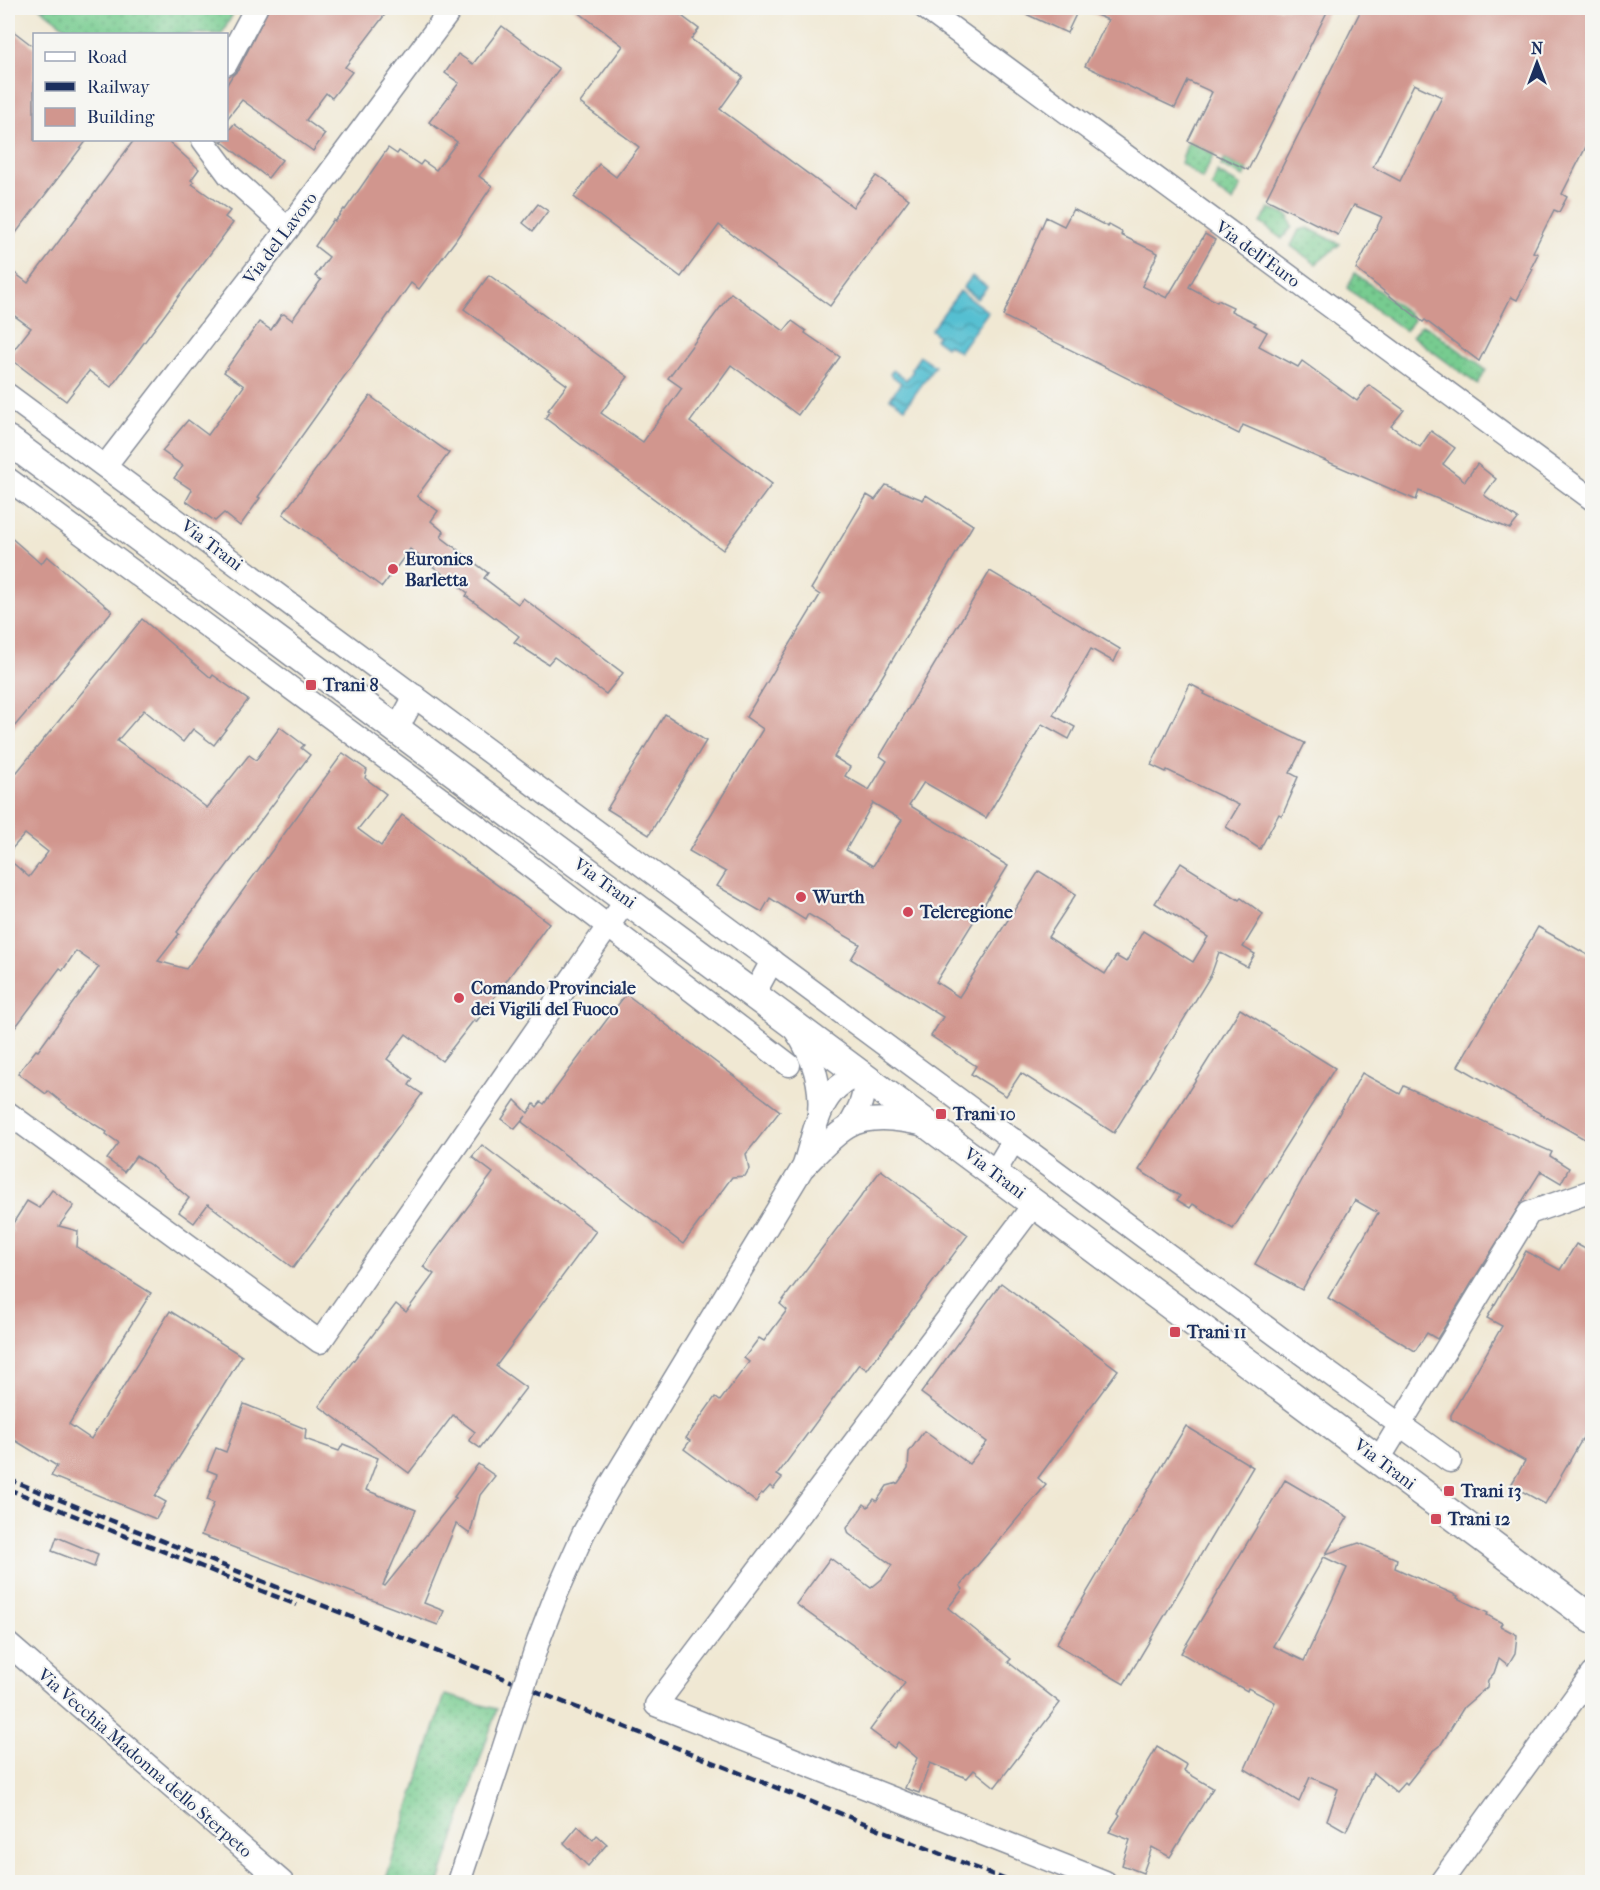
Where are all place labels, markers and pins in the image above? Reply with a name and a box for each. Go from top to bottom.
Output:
place label: Euronics Barletta [405,549,473,591]
marker: Euronics Barletta [386,562,400,576]
place label: Trani 8 [322,675,379,696]
marker: Trani 8 [304,678,318,692]
place label: Wurth [812,887,866,908]
marker: Wurth [794,890,808,904]
place label: Teleregione [919,902,1013,923]
marker: Teleregione [901,905,915,919]
place label: Comando Provinciale dei Vigili del Fuoco [471,978,636,1020]
marker: Comando Provinciale dei Vigili del Fuoco [452,991,466,1005]
place label: Trani 10 [952,1104,1016,1125]
marker: Trani 10 [934,1107,948,1121]
place label: Trani 11 [1186,1322,1246,1343]
marker: Trani 11 [1168,1325,1182,1339]
place label: Trani 13 [1460,1481,1521,1502]
marker: Trani 13 [1442,1484,1456,1498]
place label: Trani 12 [1447,1509,1510,1530]
marker: Trani 12 [1429,1512,1443,1526]

